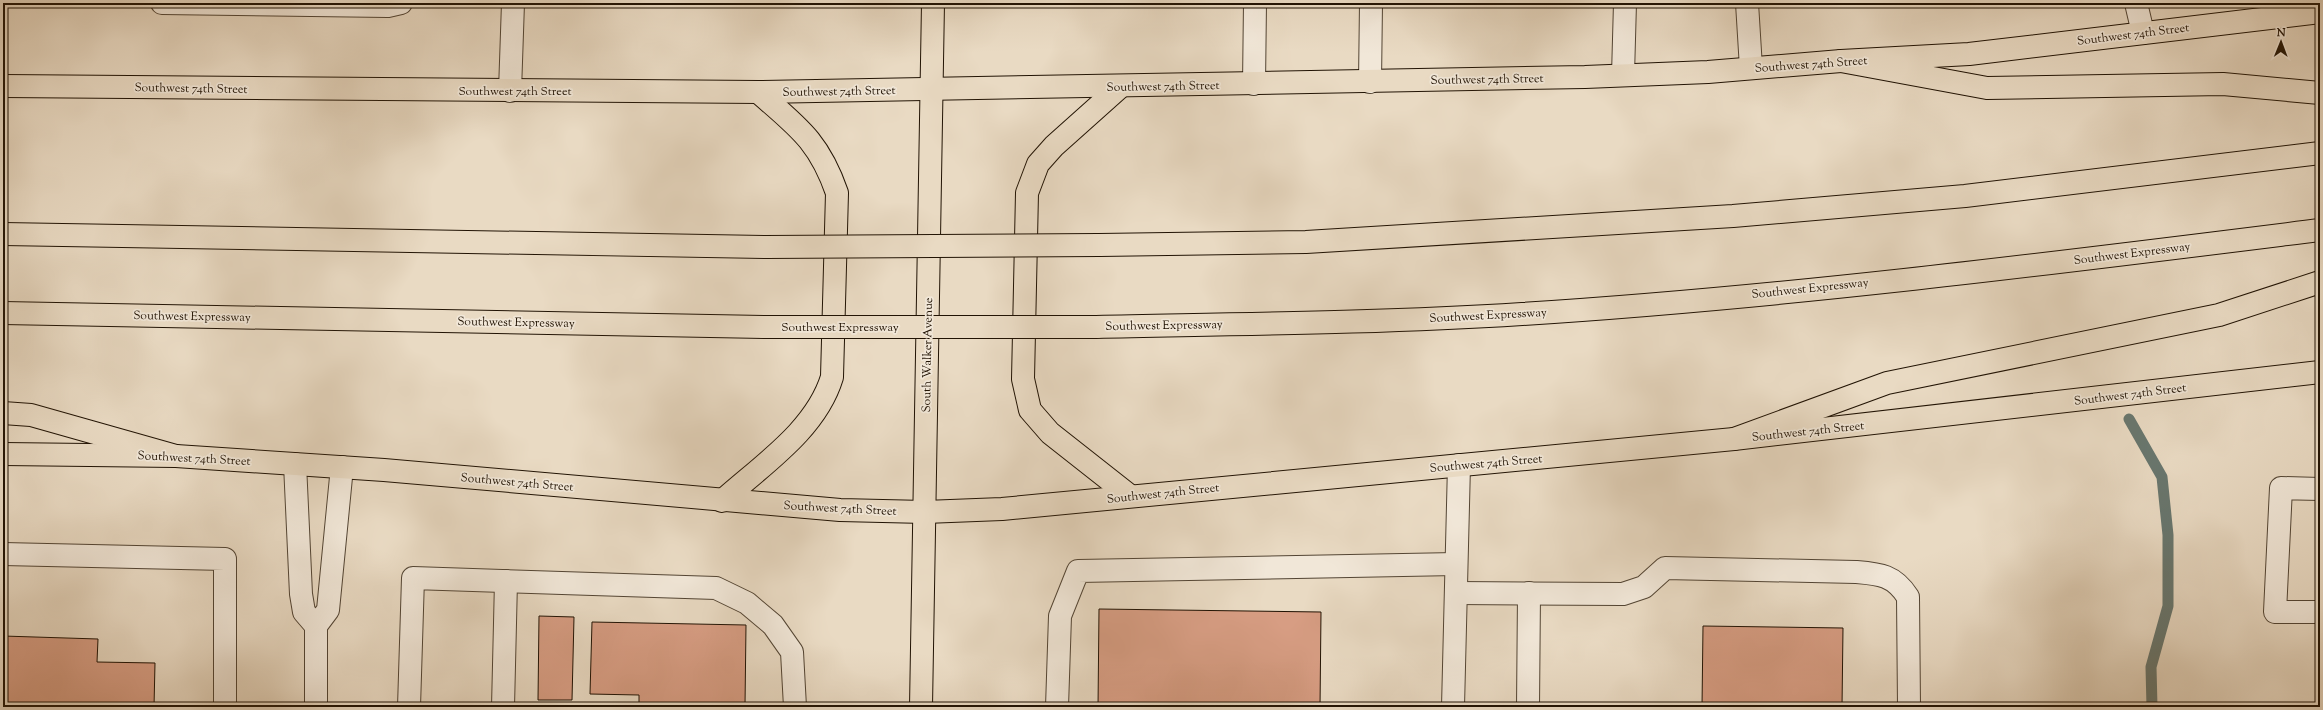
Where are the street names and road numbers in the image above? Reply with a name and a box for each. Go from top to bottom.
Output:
street label: Southwest 74th Street [2076,19,2190,51]
street label: Southwest 74th Street [1754,52,1868,78]
street label: Southwest 74th Street [1430,70,1544,90]
street label: Southwest 74th Street [1106,77,1220,97]
street label: Southwest 74th Street [134,79,248,99]
street label: Southwest 74th Street [782,82,896,102]
street label: Southwest 74th Street [458,83,572,101]
street label: Southwest Expressway [2073,238,2192,270]
street label: Southwest Expressway [1751,274,1869,304]
street label: South Walker Avenue [918,297,938,413]
street label: Southwest Expressway [1429,304,1547,328]
street label: Southwest Expressway [133,307,251,327]
street label: Southwest Expressway [457,313,575,333]
street label: Southwest Expressway [1105,316,1223,336]
street label: Southwest Expressway [781,319,899,337]
street label: Southwest 74th Street [2073,379,2187,411]
street label: Southwest 74th Street [1751,417,1865,447]
street label: Southwest 74th Street [137,447,251,471]
street label: Southwest 74th Street [1429,450,1543,478]
street label: Southwest 74th Street [460,469,574,497]
street label: Southwest 74th Street [1106,479,1220,509]
street label: Southwest 74th Street [783,497,897,521]

